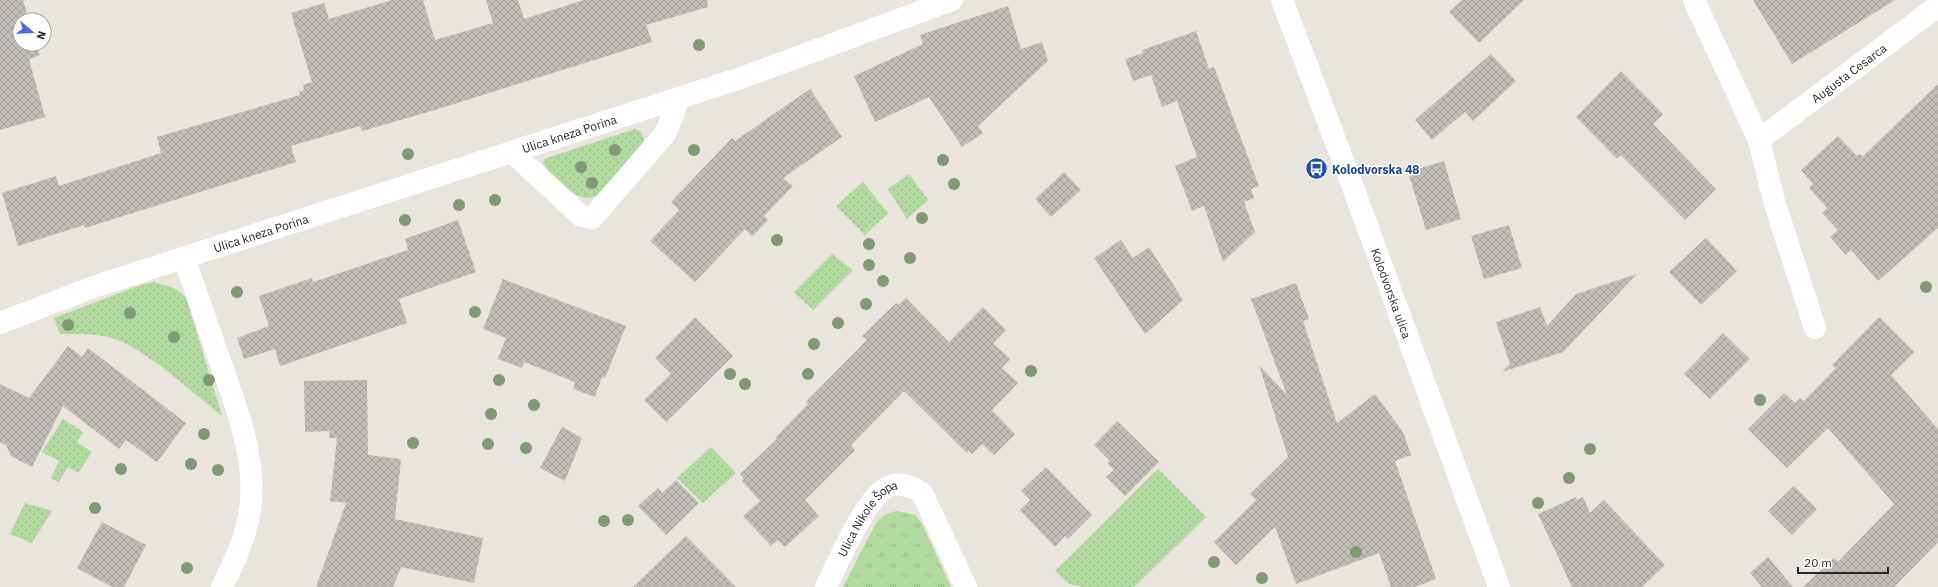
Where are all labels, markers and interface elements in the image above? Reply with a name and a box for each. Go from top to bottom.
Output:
north arrow [12,12,52,52]
text: N [34,29,49,41]
street label: Augusta Cesarca [1808,40,1890,106]
street label: Ulica kneza Porina [520,111,619,156]
bus stop icon: Kolodvorska 48 [1304,156,1330,182]
place label: Kolodvorska 48 [1332,162,1420,177]
street label: Ulica kneza Porina [211,210,311,255]
street label: Kolodvorska ulica [1368,246,1415,341]
street label: Ulica Nikole Šopa [834,477,899,559]
scale bar [1798,549,1888,575]
text: 20 m [1804,555,1832,570]

